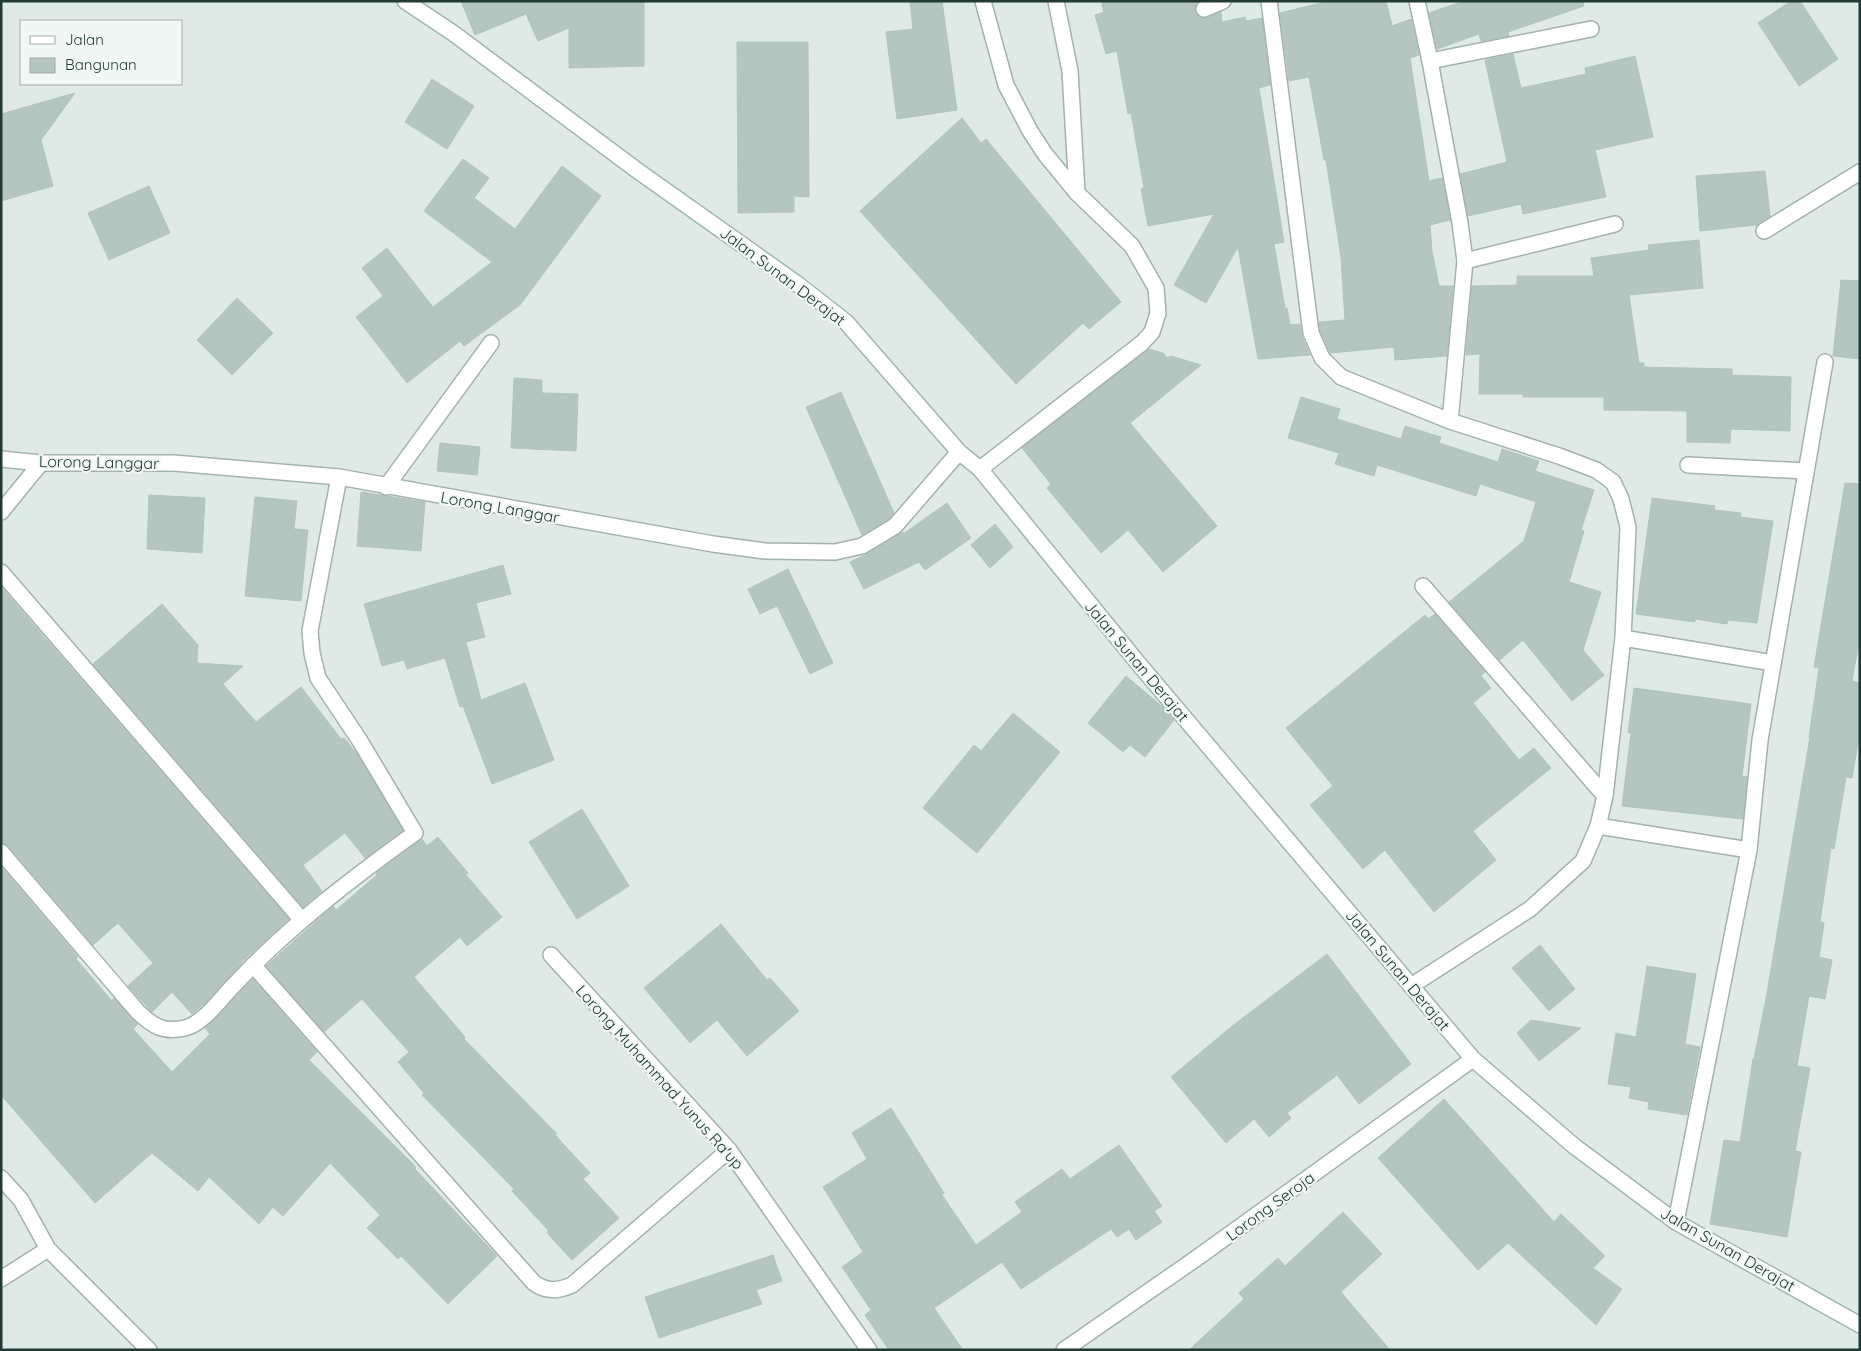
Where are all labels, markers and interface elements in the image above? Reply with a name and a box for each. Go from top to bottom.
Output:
legend [20,20,182,85]
text: Jalan [65,30,104,49]
text: Bangunan [65,55,137,74]
street label: Jalan Sunan Derajat [716,222,850,330]
street label: Lorong Langgar [39,451,159,473]
street label: Lorong Langgar [439,487,561,527]
street label: Jalan Sunan Derajat [1080,596,1194,726]
street label: Jalan Sunan Derajat [1341,905,1455,1035]
street label: Lorong Muhammad Yunus Ra'up [572,981,748,1173]
street label: Lorong Seroja [1222,1167,1318,1245]
street label: Jalan Sunan Derajat [1657,1202,1799,1296]

